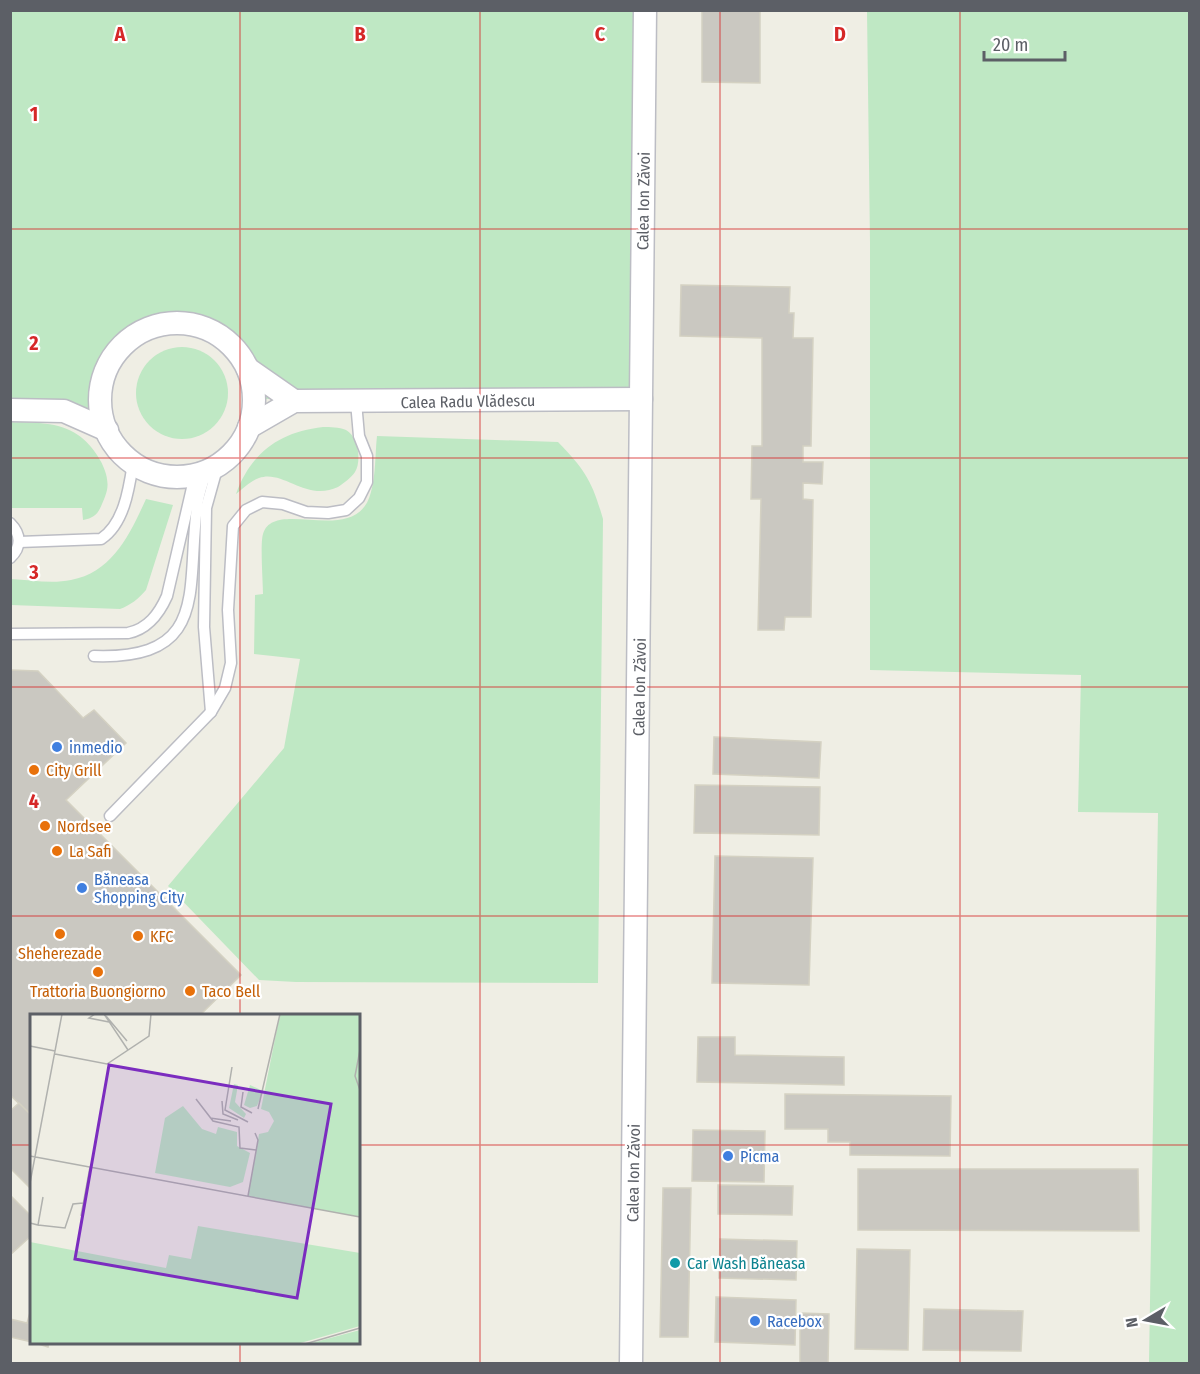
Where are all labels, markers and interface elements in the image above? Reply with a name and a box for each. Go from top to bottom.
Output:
text: A [114,22,127,46]
text: B [354,22,366,46]
text: C [595,22,606,46]
text: D [834,22,846,46]
scale bar [984,24,1065,62]
text: 20 m [993,34,1028,56]
text: 1 [30,102,38,126]
street label: Calea Ion Zăvoi [633,152,654,250]
text: 2 [28,331,39,355]
street label: Calea Radu Vlădescu [400,391,536,412]
text: 3 [28,560,39,584]
street label: Calea Ion Zăvoi [629,638,650,736]
place label: inmedio [69,738,123,757]
marker: inmedio [50,740,64,754]
place label: City Grill [46,761,101,780]
marker: City Grill [27,763,41,777]
text: 4 [29,789,39,813]
place label: Nordsee [57,817,112,836]
marker: Nordsee [38,819,52,833]
place label: La Safi [69,842,112,861]
marker: La Safi [50,844,64,858]
place label: Băneasa Shopping City [94,870,185,907]
marker: Băneasa Shopping City [75,881,89,895]
marker: Sheherezade [53,927,67,941]
place label: KFC [150,927,173,946]
marker: KFC [131,929,145,943]
place label: Sheherezade [18,944,102,963]
marker: Trattoria Buongiorno [91,965,105,979]
place label: Trattoria Buongiorno [30,982,166,1001]
place label: Taco Bell [202,982,260,1001]
marker: Taco Bell [183,984,197,998]
inset map [30,1014,360,1344]
street label: Calea Ion Zăvoi [623,1124,644,1222]
place label: Picma [740,1147,780,1166]
marker: Picma [721,1149,735,1163]
place label: Car Wash Băneasa [687,1254,806,1273]
marker: Car Wash Băneasa [668,1256,682,1270]
north arrow [1116,1290,1176,1350]
place label: Racebox [767,1312,822,1331]
marker: Racebox [748,1314,762,1328]
text: N [1122,1316,1142,1329]

